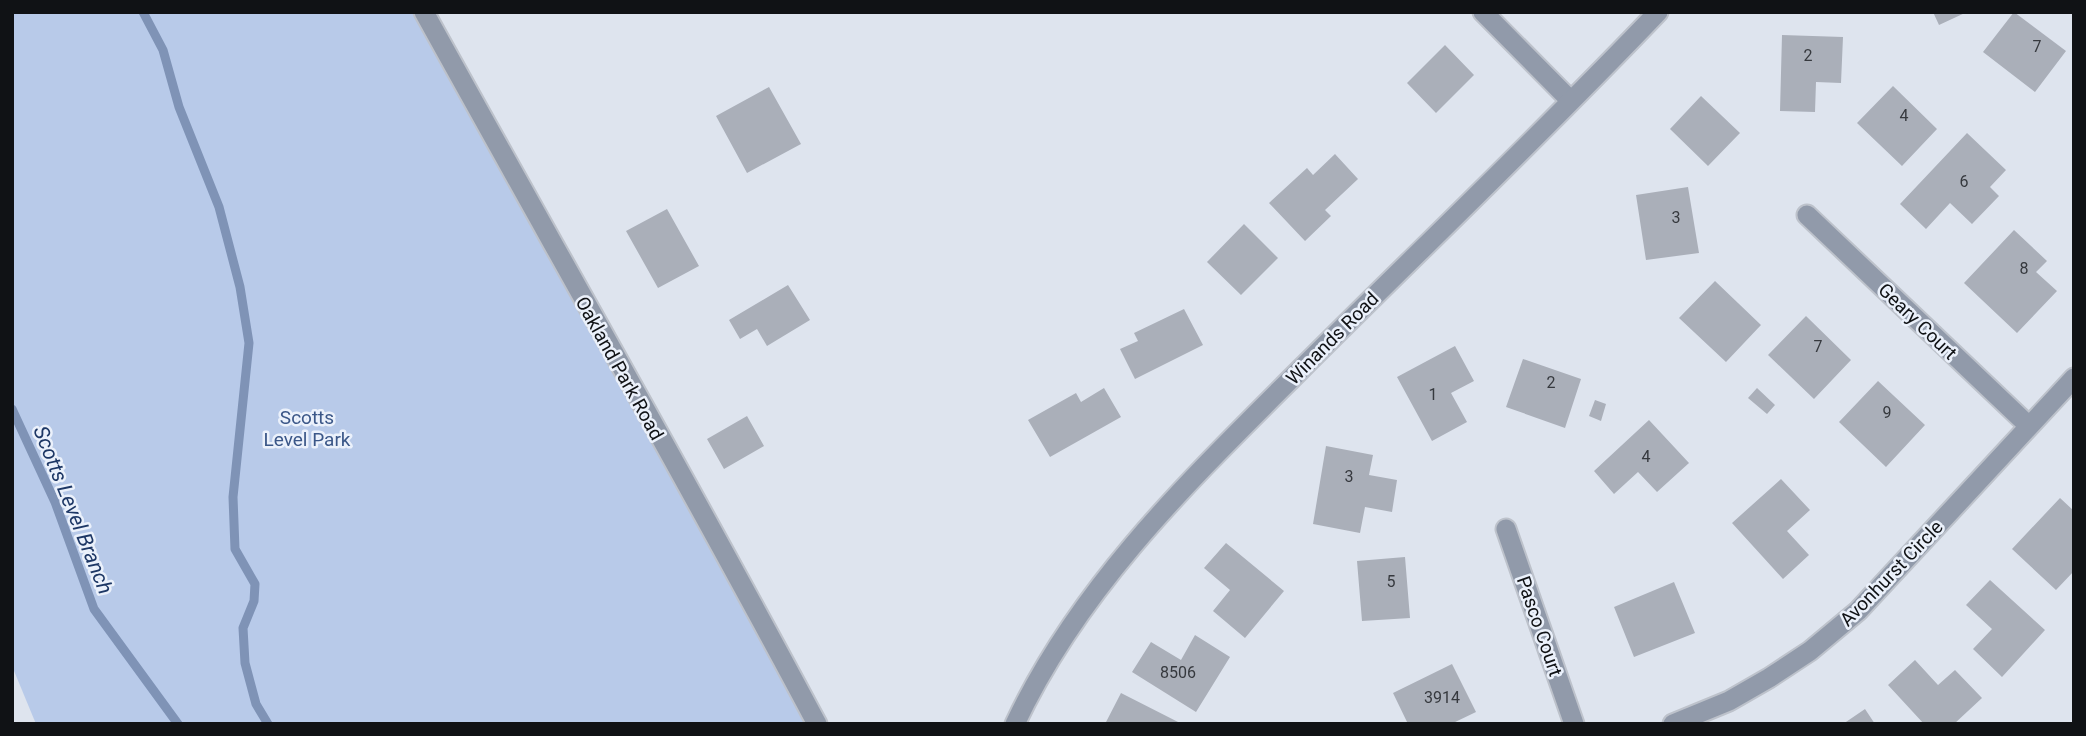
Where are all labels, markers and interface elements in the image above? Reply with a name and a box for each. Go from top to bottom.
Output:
house number: 7 [2033,37,2042,56]
house number: 2 [1804,46,1813,65]
house number: 4 [1900,106,1909,125]
house number: 6 [1960,172,1969,191]
house number: 3 [1672,208,1681,227]
house number: 8 [2020,259,2029,278]
street label: Geary Court [1874,278,1962,365]
street label: Winands Road [1281,287,1383,389]
street label: Oakland Park Road [571,292,669,444]
house number: 7 [1814,337,1823,356]
house number: 2 [1547,373,1556,392]
house number: 1 [1429,385,1438,404]
house number: 9 [1883,403,1892,422]
park label: Scotts Level Park [264,406,351,451]
water label: Scotts Level Branch [28,422,118,598]
house number: 4 [1642,447,1651,466]
house number: 3 [1345,467,1354,486]
street label: Avonhurst Circle [1835,516,1948,631]
house number: 5 [1387,572,1396,591]
street label: Pasco Court [1512,573,1567,679]
house number: 8506 [1160,663,1196,682]
house number: 3914 [1424,688,1460,707]

